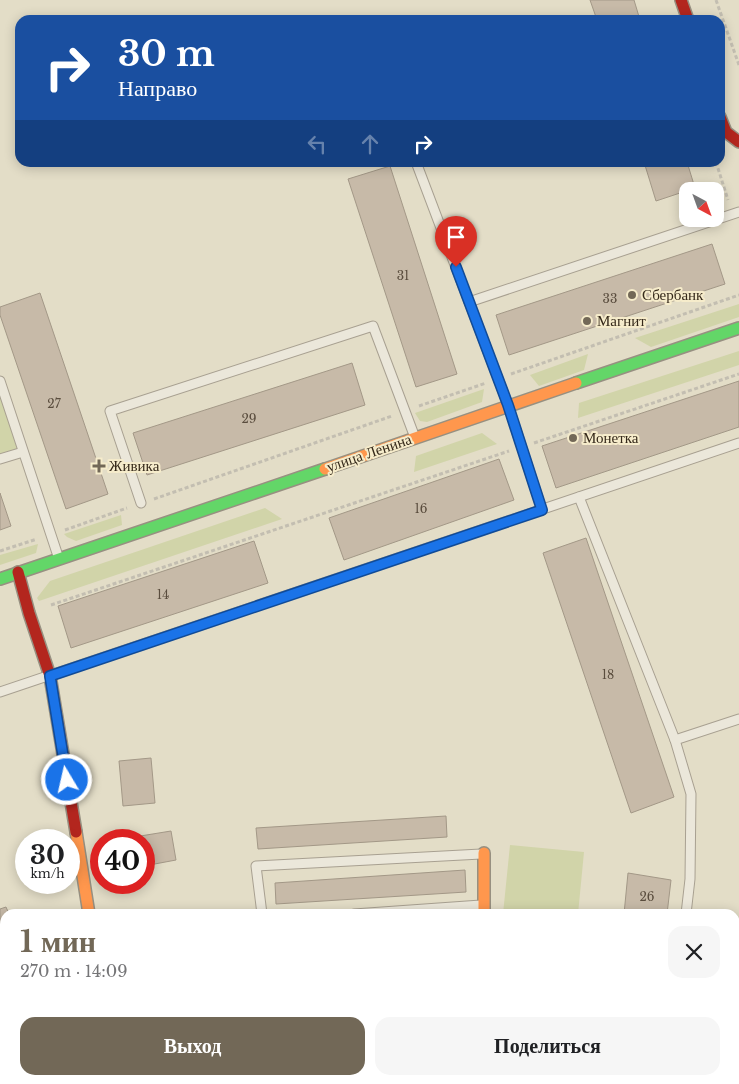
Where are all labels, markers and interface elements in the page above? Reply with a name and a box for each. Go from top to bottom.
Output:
text: 30 m [118,32,215,75]
icon: right [35,35,100,100]
text: Направо [118,75,197,102]
icon: left [303,130,331,158]
icon: ahead [356,130,384,158]
icon: right [409,130,437,158]
north arrow [679,182,724,228]
map controls [679,182,724,227]
pin [435,216,477,267]
icon: arrive [442,223,470,251]
house number: 31 [397,268,409,283]
place label: Сбербанк [642,285,704,304]
marker: Сбербанк [626,289,638,301]
house number: 33 [603,291,617,306]
place label: Магнит [597,311,646,330]
marker: Магнит [581,315,593,327]
house number: 27 [47,396,62,411]
house number: 29 [241,411,257,426]
place label: Монетка [583,428,639,447]
street label: улица Ленина [324,429,414,476]
marker: Монетка [567,432,579,444]
place label: Живика [109,456,160,475]
marker: Живика [93,460,105,472]
house number: 16 [414,501,428,516]
house number: 14 [157,587,169,602]
house number: 18 [602,667,614,682]
position arrow [40,753,92,805]
speed limit sign: 40 [90,829,155,894]
text: 30 [30,840,65,871]
text: km/h [30,866,65,881]
house number: 26 [639,889,655,904]
text: 1 мин [20,923,96,960]
button: close [668,926,720,978]
text: 270 m · 14:09 [20,961,128,981]
button: Выход [20,1017,365,1075]
button: Поделиться [375,1017,720,1075]

